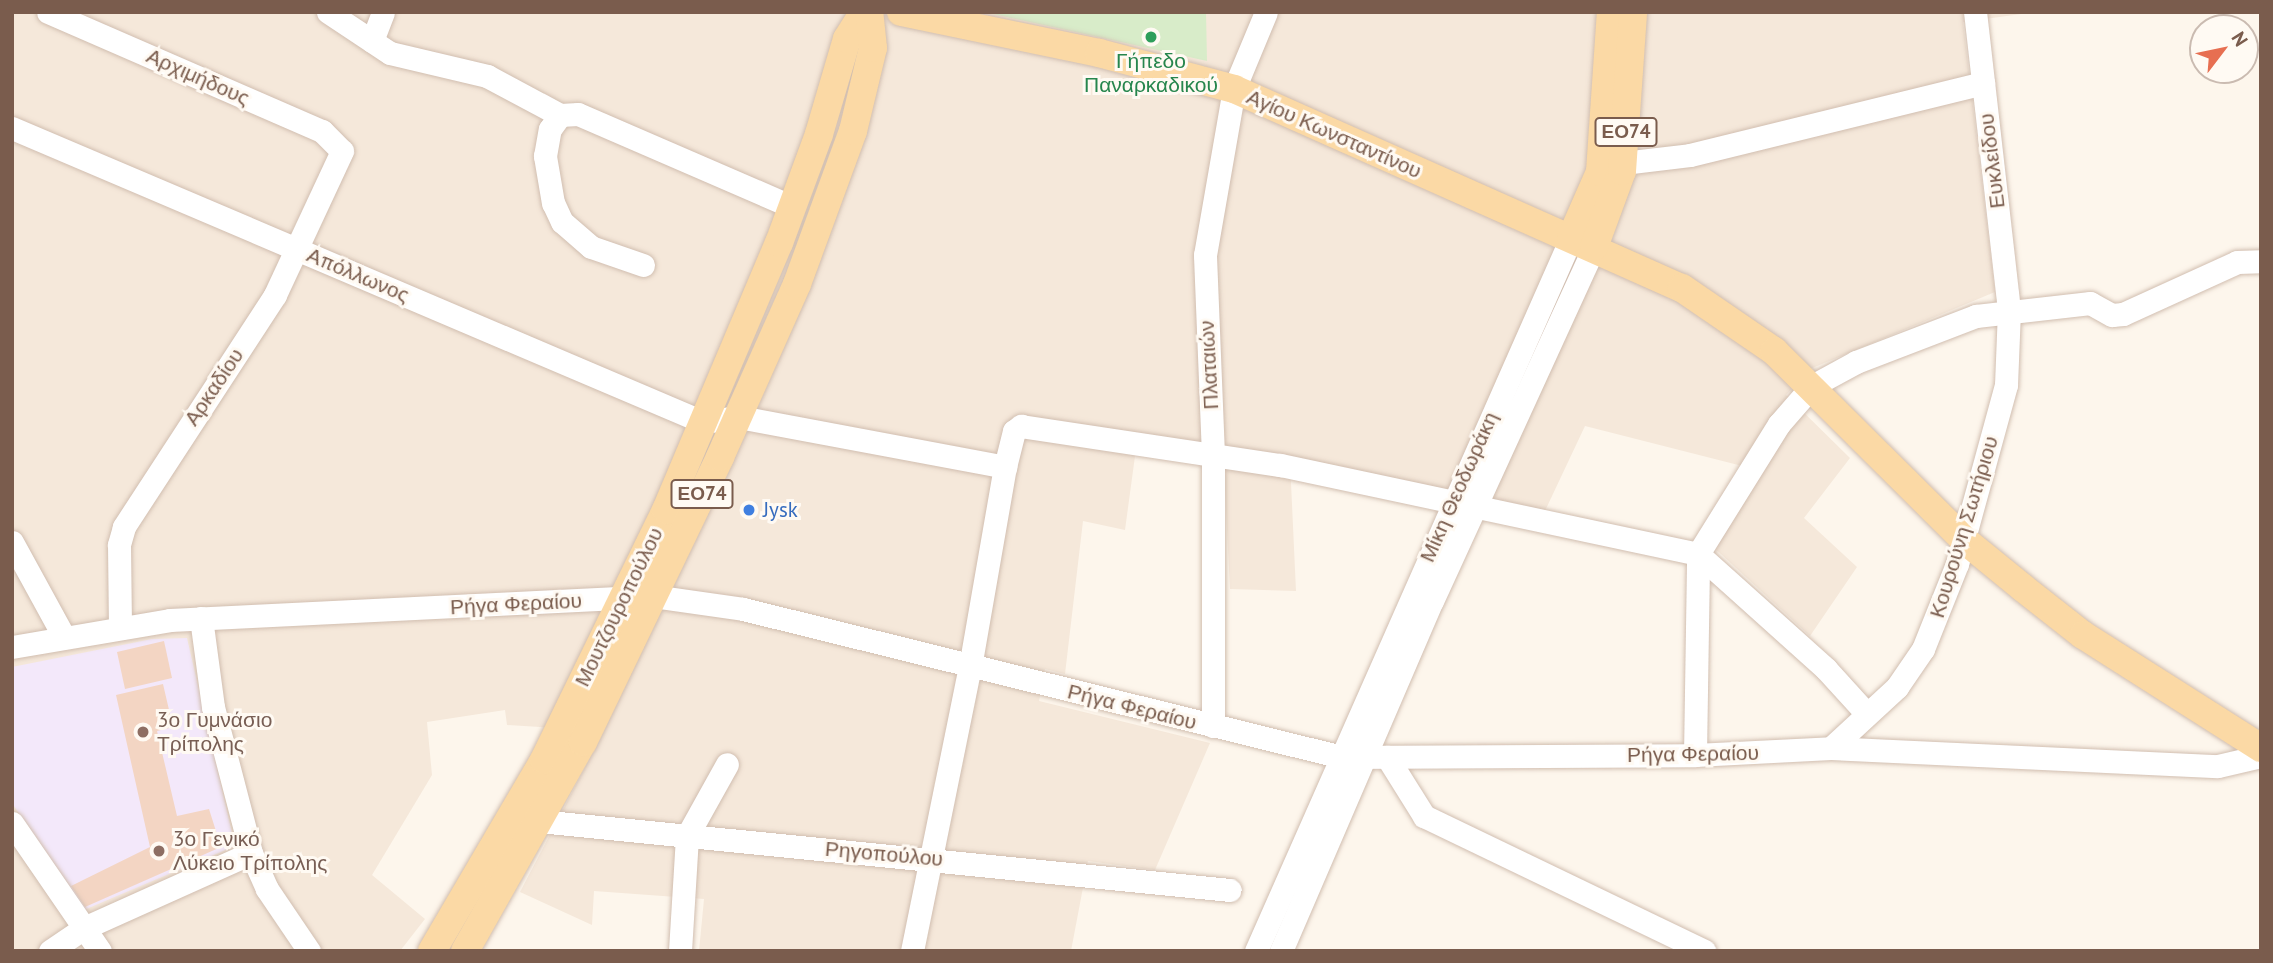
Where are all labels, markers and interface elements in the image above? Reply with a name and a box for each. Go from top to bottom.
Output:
north arrow [2189,14,2259,84]
text: N [2227,27,2254,51]
marker: Γήπεδο Παναρκαδικού [1143,29,1159,45]
street label: Αρχιμήδους [143,43,253,111]
place label: Γήπεδο Παναρκαδικού [1084,48,1218,98]
street label: Αγίου Κωνσταντίνου [1243,84,1425,184]
street label: Ευκλείδου [1974,112,2010,210]
road number: ΕΟ74 [1594,116,1658,148]
street label: Απόλλωνος [303,242,413,308]
street label: Πλαταιών [1194,320,1224,410]
street label: Αρκαδίου [179,344,249,430]
street label: Μίκη Θεοδωράκη [1415,408,1503,566]
street label: Κουρούνη Σωτήριου [1924,433,2004,621]
road number: ΕΟ74 [670,478,734,509]
place label: Jysk [763,497,798,523]
marker: Jysk [741,502,757,518]
street label: Μουτζουροπούλου [570,523,668,691]
street label: Ρήγα Φεραίου [449,588,583,620]
street label: Ρήγα Φεραίου [1065,679,1199,735]
place label: 3ο Γυμνάσιο Τρίπολης [157,707,272,757]
marker: 3ο Γυμνάσιο Τρίπολης [135,724,151,740]
street label: Ρήγα Φεραίου [1627,740,1759,768]
place label: 3ο Γενικό Λύκειο Τρίπολης [173,826,327,876]
street label: Ρηγοπούλου [824,836,944,872]
marker: 3ο Γενικό Λύκειο Τρίπολης [151,843,167,859]

